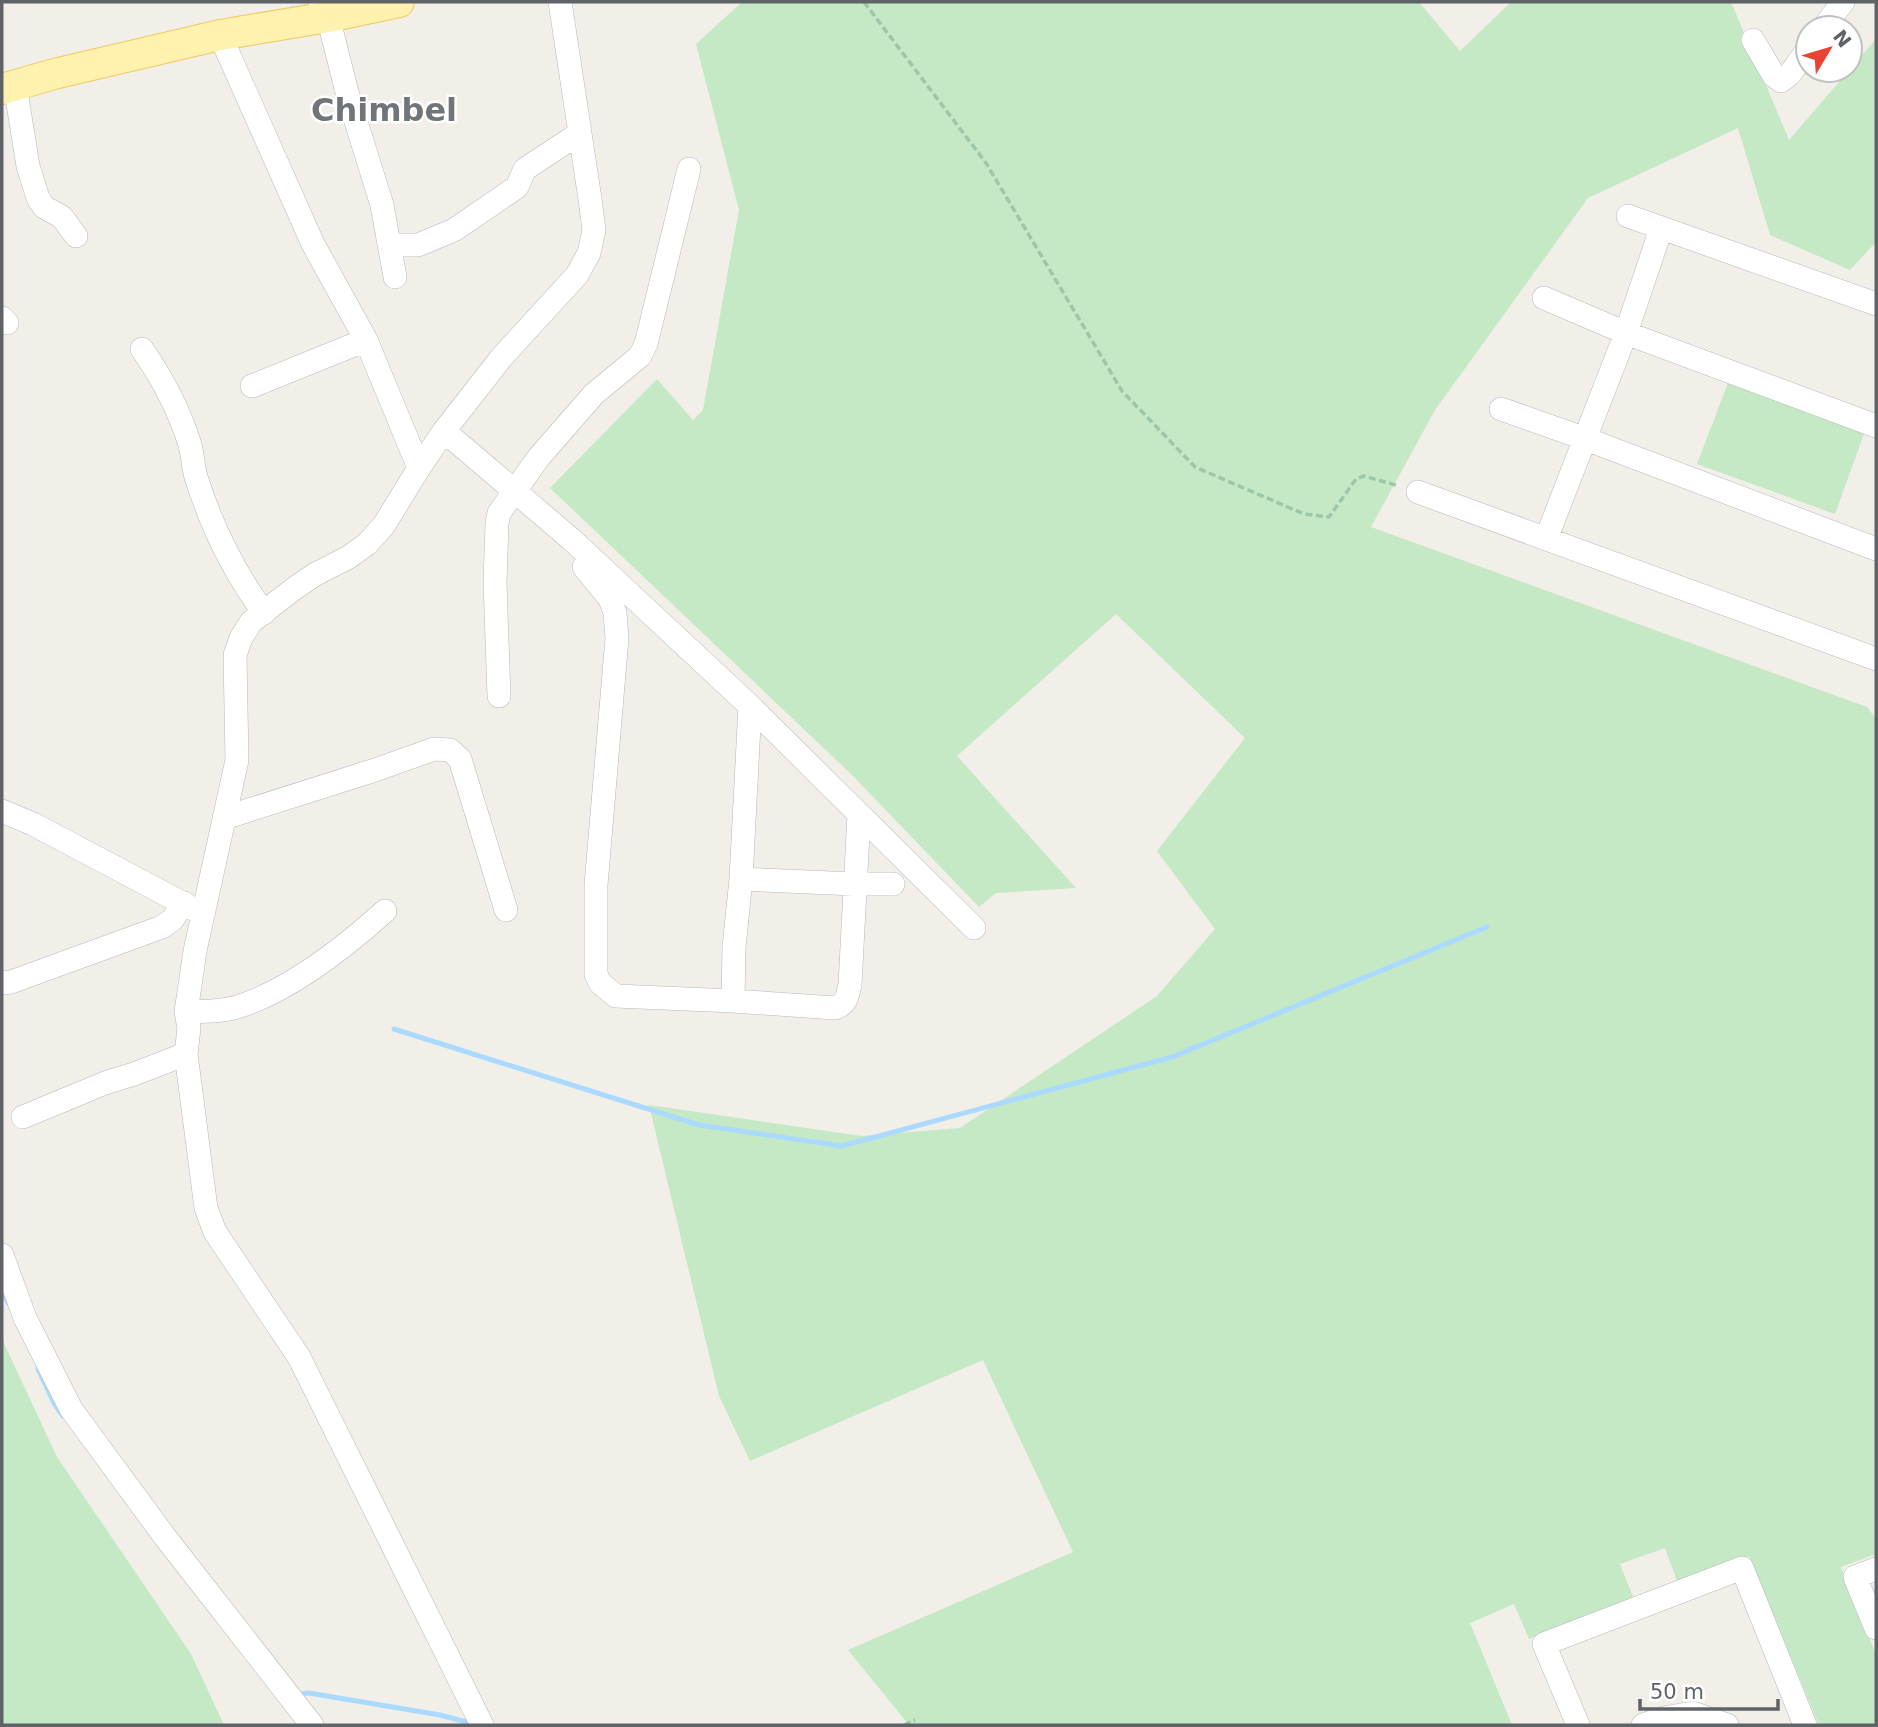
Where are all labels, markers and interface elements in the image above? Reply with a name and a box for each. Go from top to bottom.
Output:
north arrow [1794,14,1864,84]
text: N [1829,25,1856,52]
district label: Chimbel [311,91,457,129]
scale bar [1640,1668,1778,1712]
text: 50 m [1650,1680,1704,1704]

